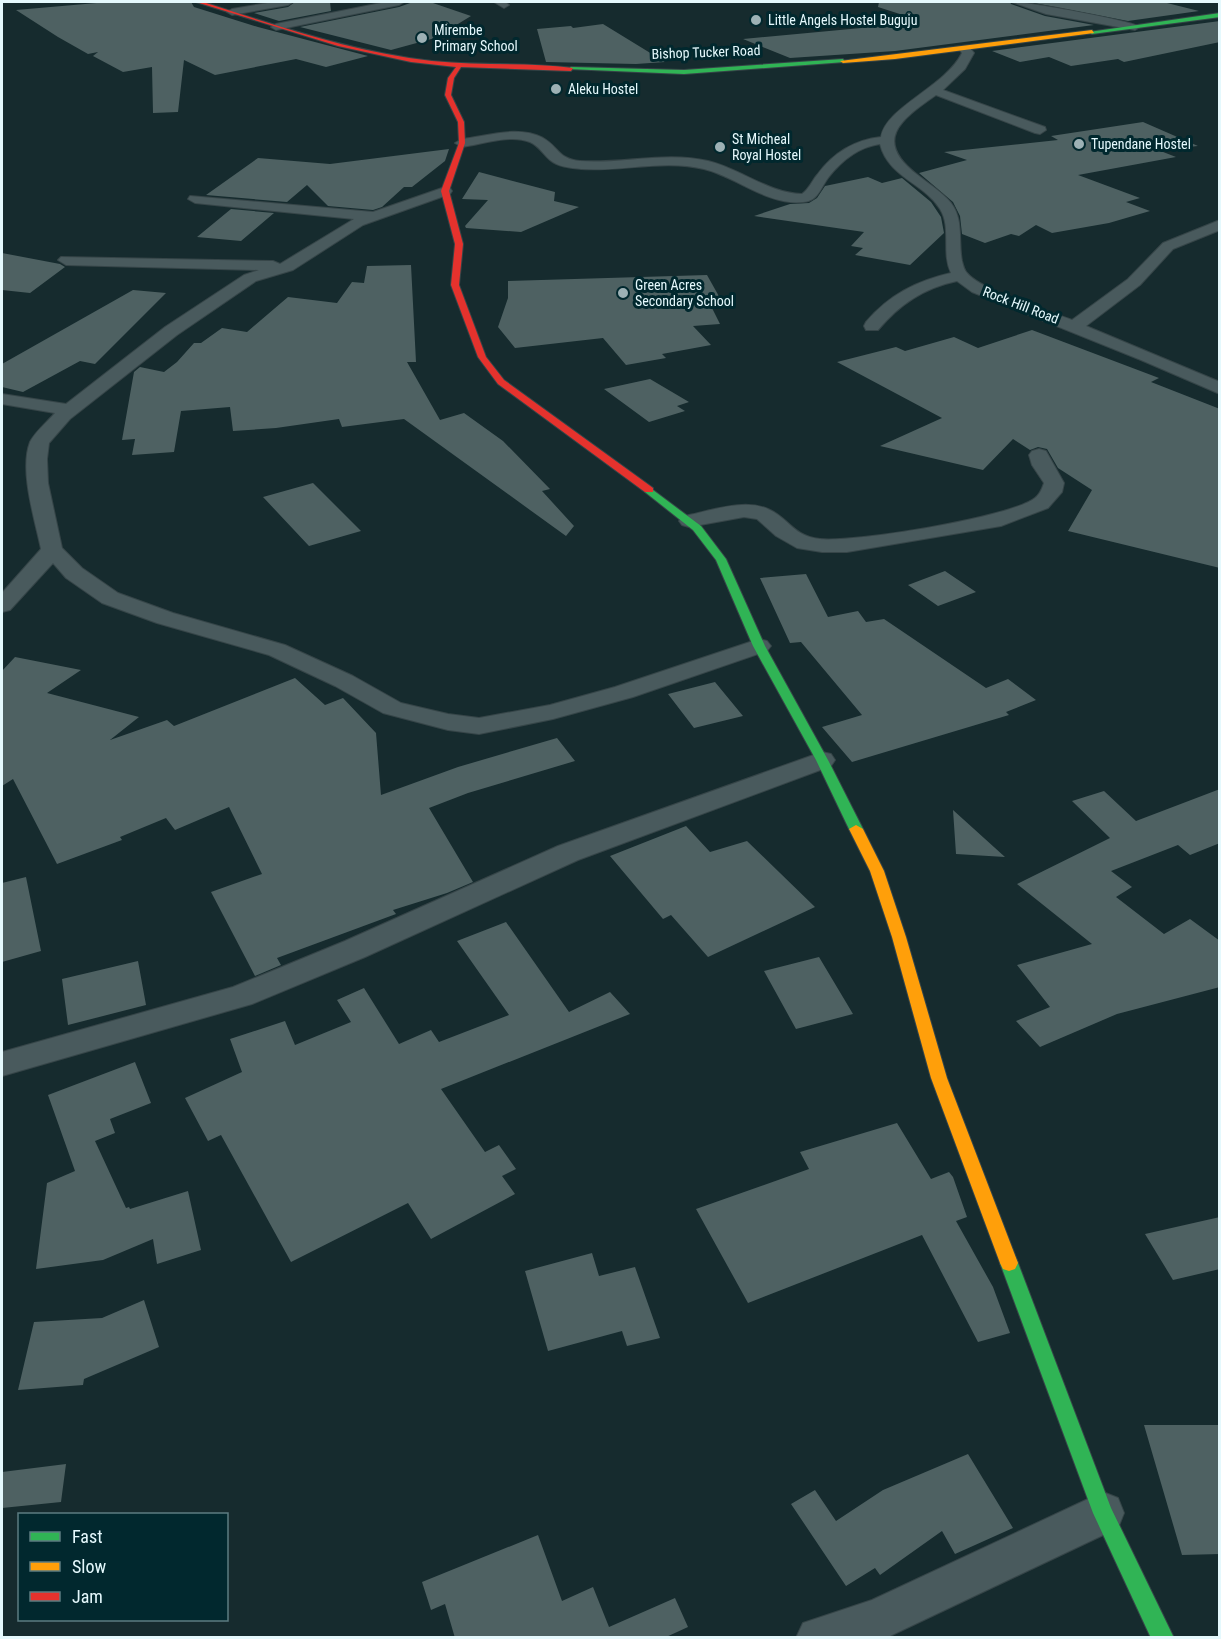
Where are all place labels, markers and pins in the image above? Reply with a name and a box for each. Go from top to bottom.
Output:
place label: Little Angels Hostel Buguju [768,12,918,28]
marker: Little Angels Hostel Buguju [749,13,763,27]
place label: Mirembe Primary School [434,22,518,54]
marker: Mirembe Primary School [415,31,429,45]
place label: Aleku Hostel [568,81,638,97]
marker: Aleku Hostel [549,82,563,96]
place label: St Micheal Royal Hostel [732,131,801,163]
place label: Tupendane Hostel [1091,136,1191,152]
marker: Tupendane Hostel [1072,137,1086,151]
marker: St Micheal Royal Hostel [713,140,727,154]
place label: Green Acres Secondary School [635,277,734,309]
marker: Green Acres Secondary School [616,286,630,300]

